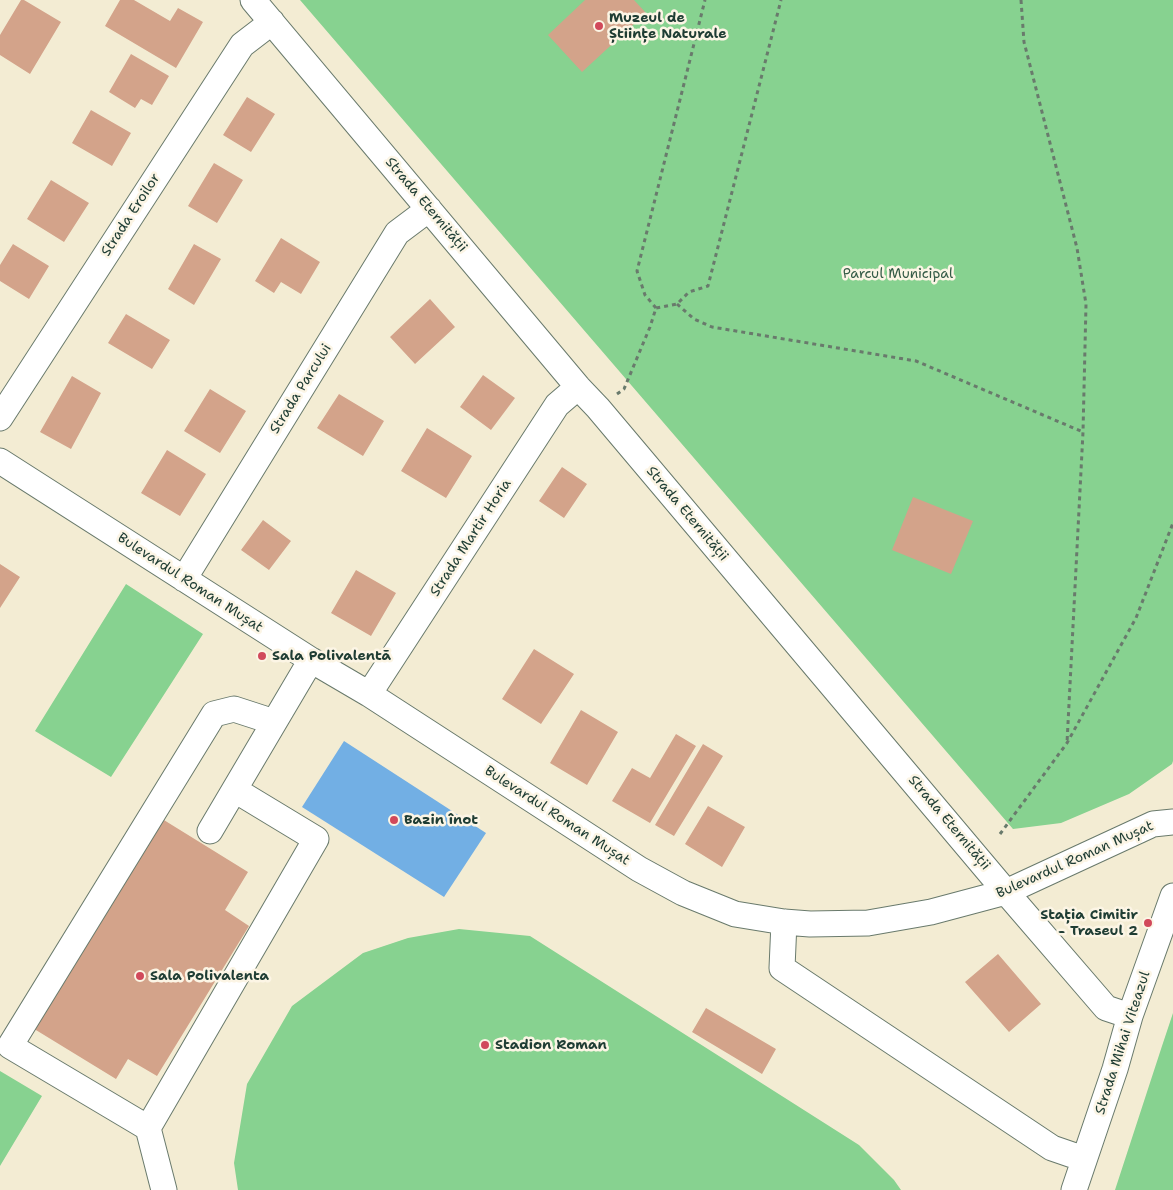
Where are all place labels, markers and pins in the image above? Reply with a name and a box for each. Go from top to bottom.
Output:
place label: Muzeul de Științe Naturale [609,10,727,42]
marker: Muzeul de Științe Naturale [593,20,605,32]
place label: Sala Polivalentă [272,648,391,664]
marker: Sala Polivalentă [256,650,268,662]
place label: Bazin înot [404,812,478,828]
marker: Bazin înot [388,814,400,826]
place label: Stația Cimitir - Traseul 2 [1040,907,1138,940]
marker: Stația Cimitir - Traseul 2 [1142,917,1154,929]
place label: Sala Polivalenta [150,968,269,984]
marker: Sala Polivalenta [134,970,146,982]
place label: Stadion Roman [495,1037,607,1053]
marker: Stadion Roman [479,1039,491,1051]

